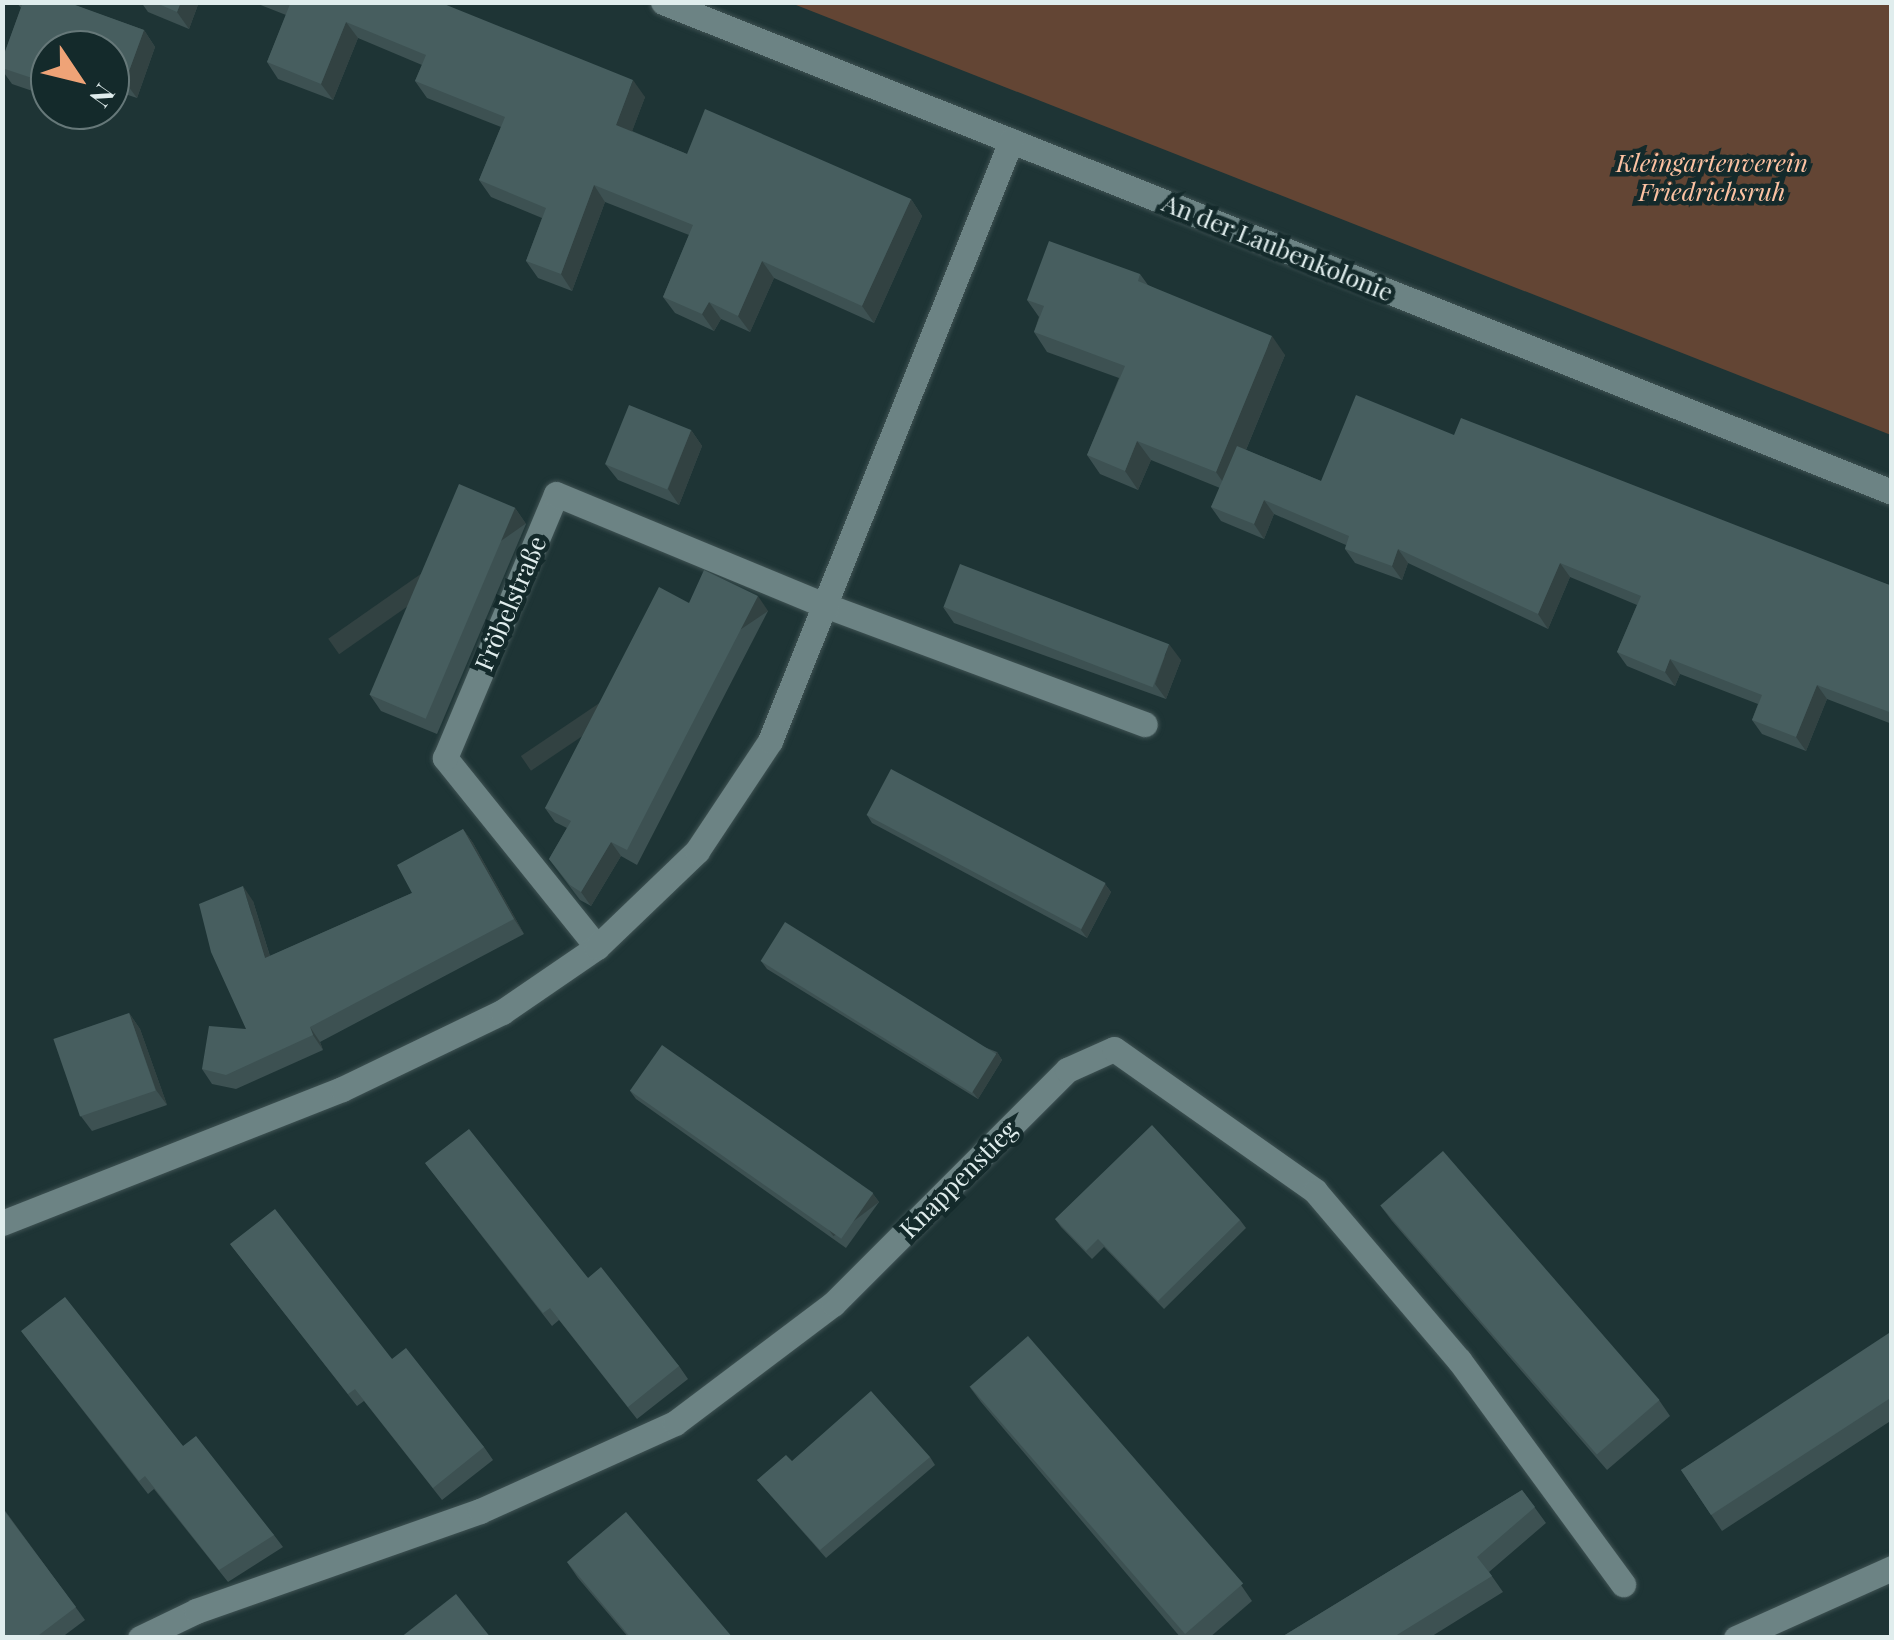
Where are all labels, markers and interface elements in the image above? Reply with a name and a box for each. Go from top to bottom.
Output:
north arrow [30,30,130,130]
text: N [82,77,124,115]
park label: Kleingartenverein Friedrichsruh [1616,148,1808,207]
street label: An der Laubenkolonie [1158,187,1398,307]
street label: Fröbelstraße [468,531,552,675]
street label: Knappenstieg [893,1114,1023,1244]

